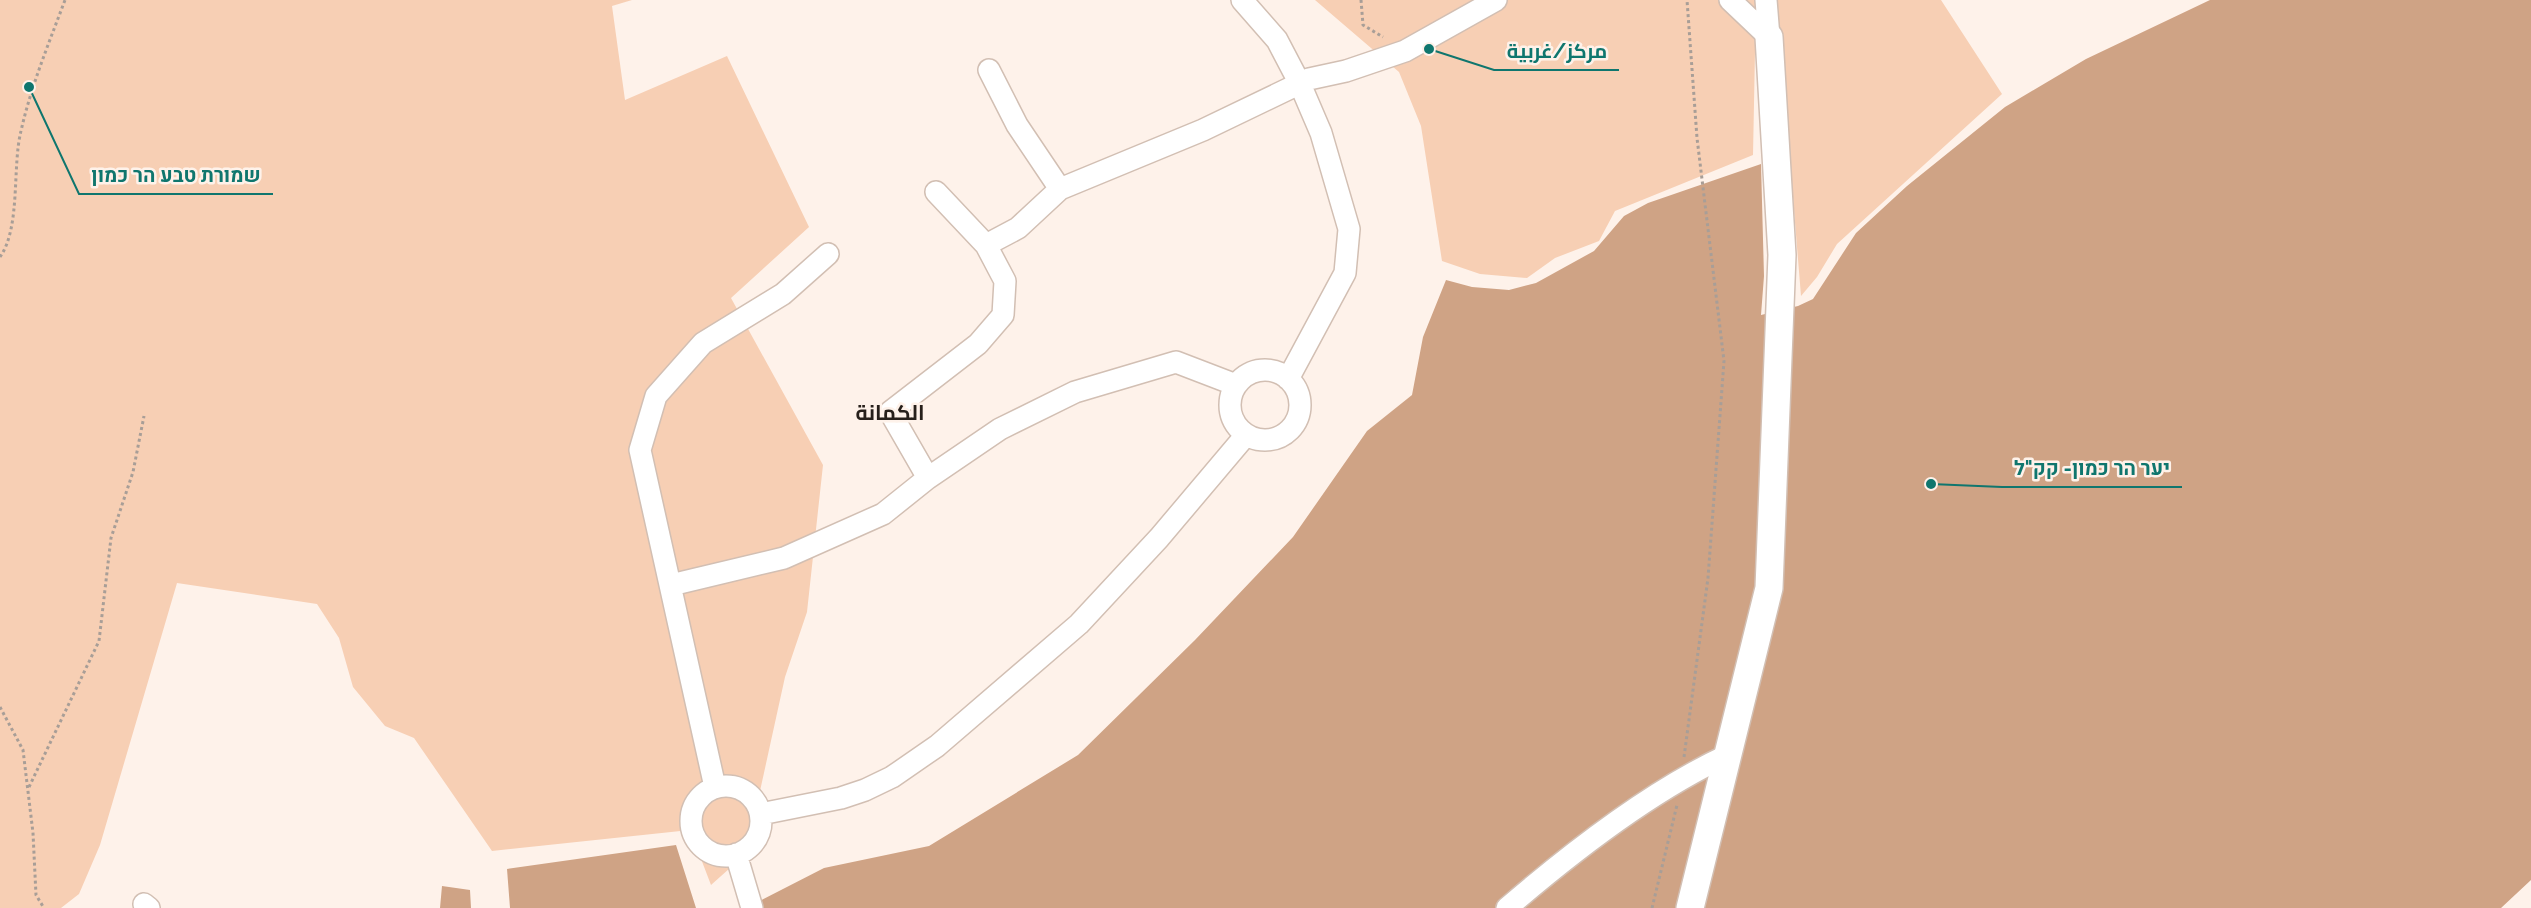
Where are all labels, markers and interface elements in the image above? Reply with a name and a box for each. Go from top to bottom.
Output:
callout: مركز/غربية [1494,32,1619,70]
text: مركز/غربية [1507,39,1607,63]
callout: שמורת טבע הר כמון [79,156,273,194]
text: שמורת טבע הר כמון [91,163,261,187]
district label: الكمانة [855,400,925,425]
callout: יער הר כמון- קק"ל [2002,449,2182,487]
text: יער הר כמון- קק"ל [2014,456,2170,480]

